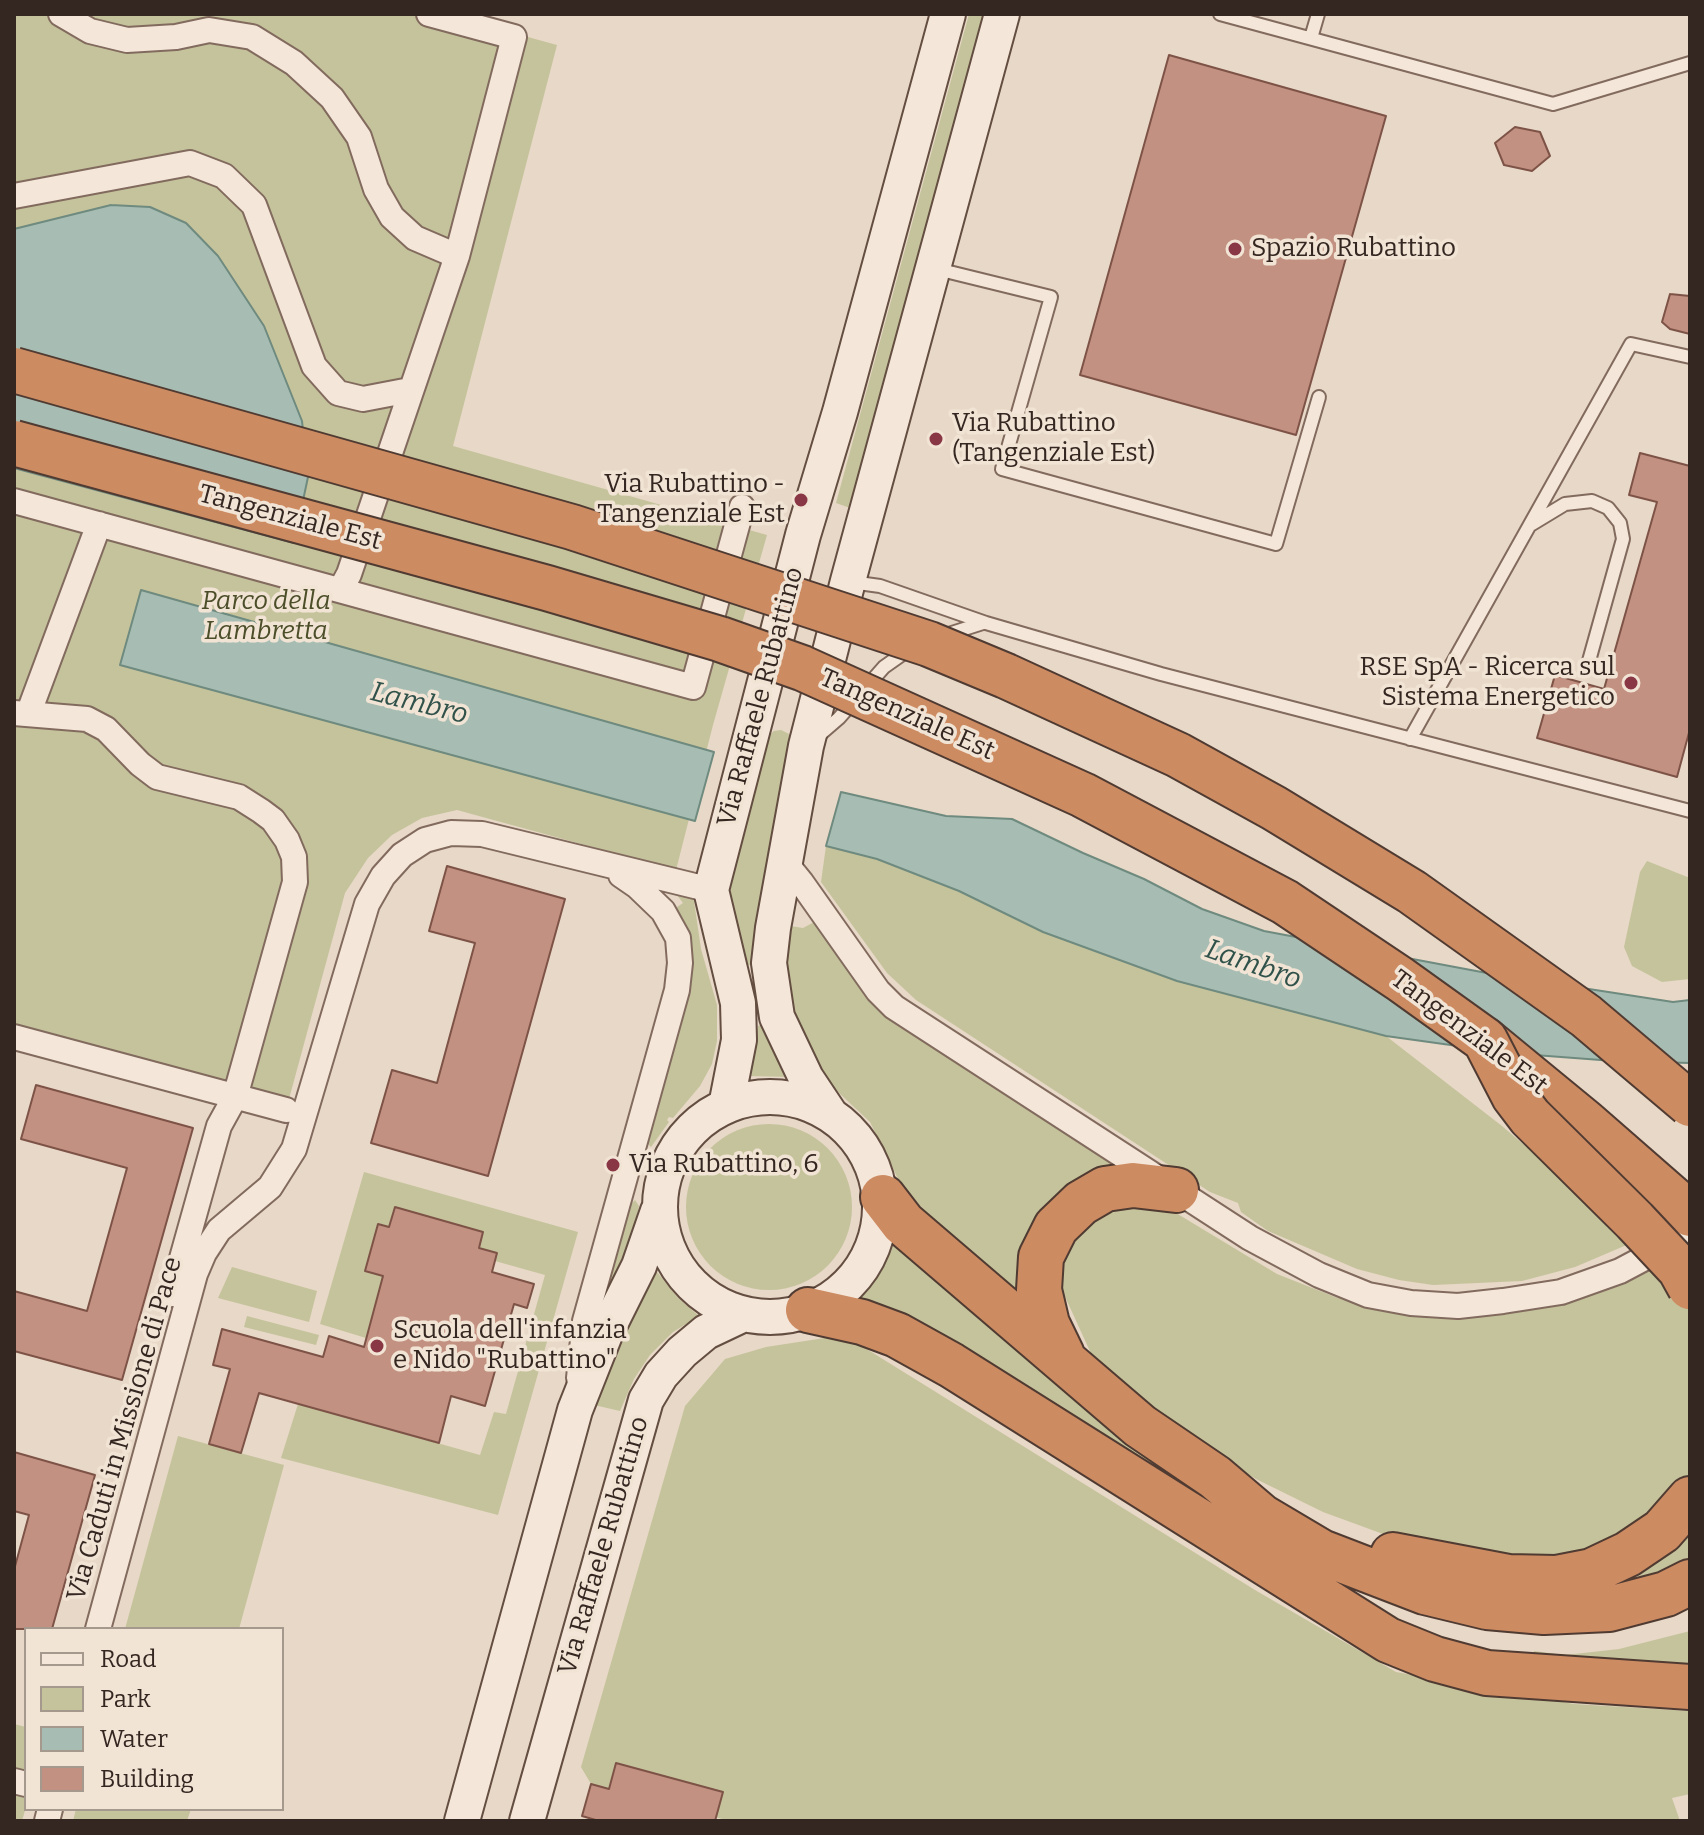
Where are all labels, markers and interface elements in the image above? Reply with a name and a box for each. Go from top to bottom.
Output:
place label: Spazio Rubattino [1251,233,1456,265]
marker: Spazio Rubattino [1226,240,1244,258]
place label: Via Rubattino (Tangenziale Est) [952,408,1155,470]
marker: Via Rubattino (Tangenziale Est) [927,430,945,448]
place label: Via Rubattino - Tangenziale Est [597,469,785,530]
street label: Tangenziale Est [195,479,385,557]
marker: Via Rubattino - Tangenziale Est [792,491,810,509]
street label: Via Raffaele Rubattino [711,564,811,830]
park label: Parco della Lambretta [201,586,331,648]
place label: RSE SpA - Ricerca sul Sistema Energetico [1359,652,1615,714]
street label: Tangenziale Est [815,663,999,767]
marker: RSE SpA - Ricerca sul Sistema Energetico [1622,674,1640,692]
water label: Lambro [367,676,471,732]
water label: Lambro [1201,933,1305,997]
street label: Tangenziale Est [1385,964,1553,1102]
place label: Via Rubattino, 6 [629,1149,819,1181]
marker: Via Rubattino, 6 [604,1156,622,1174]
street label: Via Caduti in Missione di Pace [61,1253,189,1605]
place label: Scuola dell'infanzia e Nido "Rubattino" [393,1315,627,1376]
marker: Scuola dell'infanzia e Nido "Rubattino" [368,1337,386,1355]
street label: Via Raffaele Rubattino [552,1413,656,1679]
legend [24,1627,284,1811]
text: Road [100,1645,156,1673]
text: Park [100,1685,151,1713]
text: Water [100,1725,168,1753]
text: Building [100,1765,194,1793]

